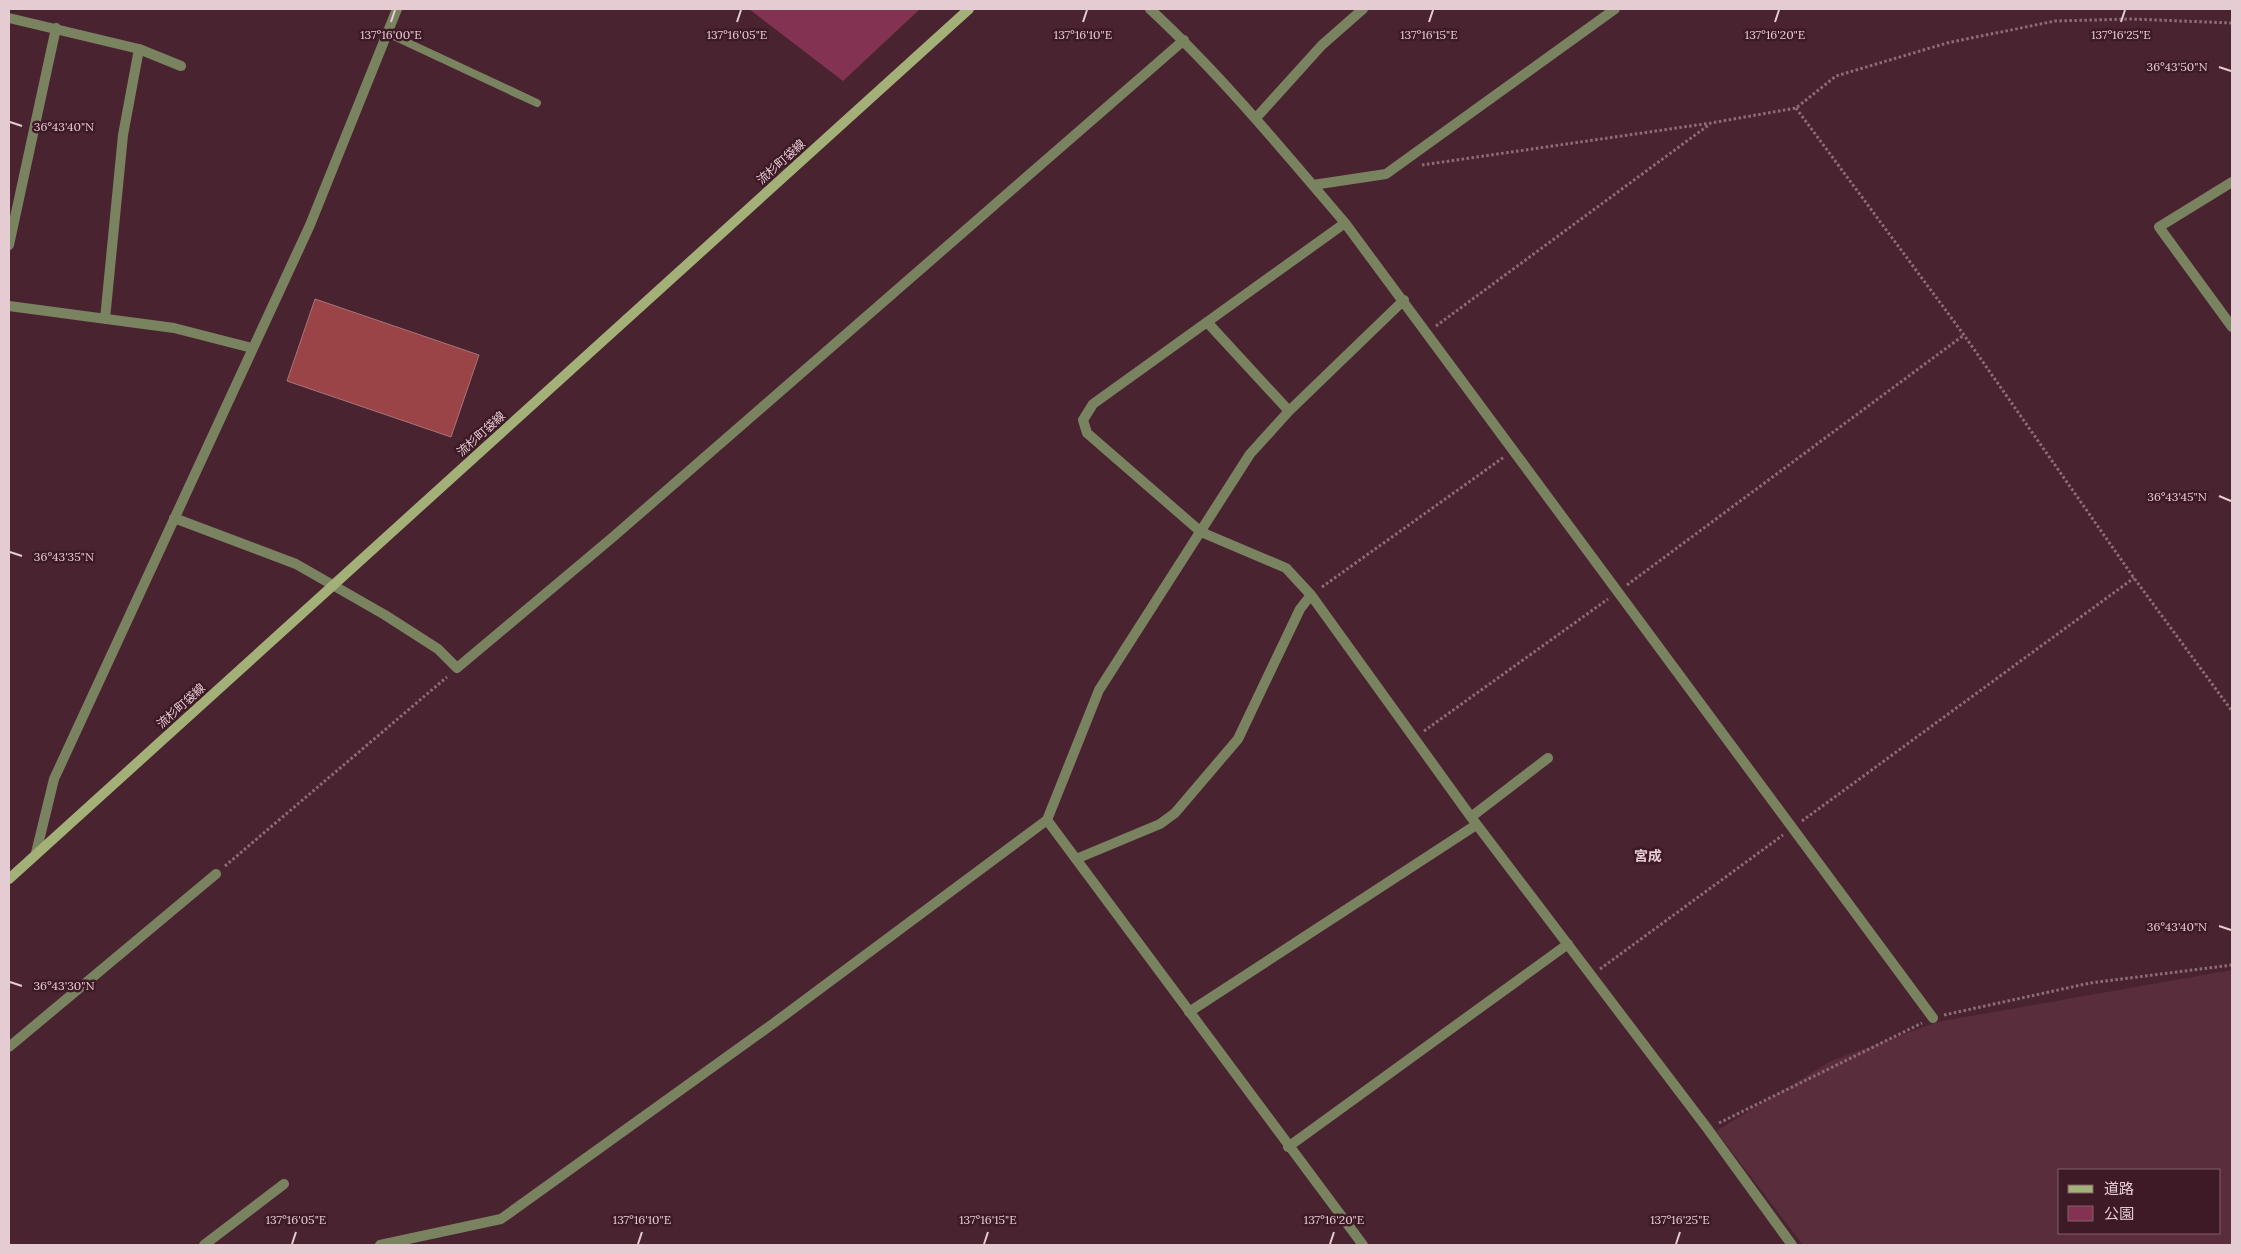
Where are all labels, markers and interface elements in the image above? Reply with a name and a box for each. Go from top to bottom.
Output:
text: 137°16'00"E [360,27,422,42]
text: 137°16'05"E [707,27,767,42]
text: 137°16'10"E [1054,27,1112,42]
text: 137°16'15"E [1400,27,1458,42]
text: 137°16'20"E [1745,27,1805,42]
text: 137°16'25"E [2091,27,2151,42]
text: 36°43'50"N [2146,59,2208,74]
text: 36°43'40"N [34,119,94,134]
street label: 流杉町袋線 [753,136,808,187]
street label: 流杉町袋線 [453,408,508,459]
text: 36°43'45"N [2147,489,2207,504]
text: 36°43'35"N [34,549,94,564]
street label: 流杉町袋線 [153,680,208,731]
district label: 宮成 [1634,847,1662,865]
text: 36°43'40"N [2147,919,2207,934]
text: 36°43'30"N [33,978,95,993]
legend [2058,1169,2221,1234]
text: 道路 [2104,1179,2134,1198]
text: 公園 [2104,1204,2134,1223]
text: 137°16'05"E [266,1212,326,1227]
text: 137°16'10"E [613,1212,671,1227]
text: 137°16'15"E [959,1212,1017,1227]
text: 137°16'20"E [1304,1212,1364,1227]
text: 137°16'25"E [1650,1212,1710,1227]

